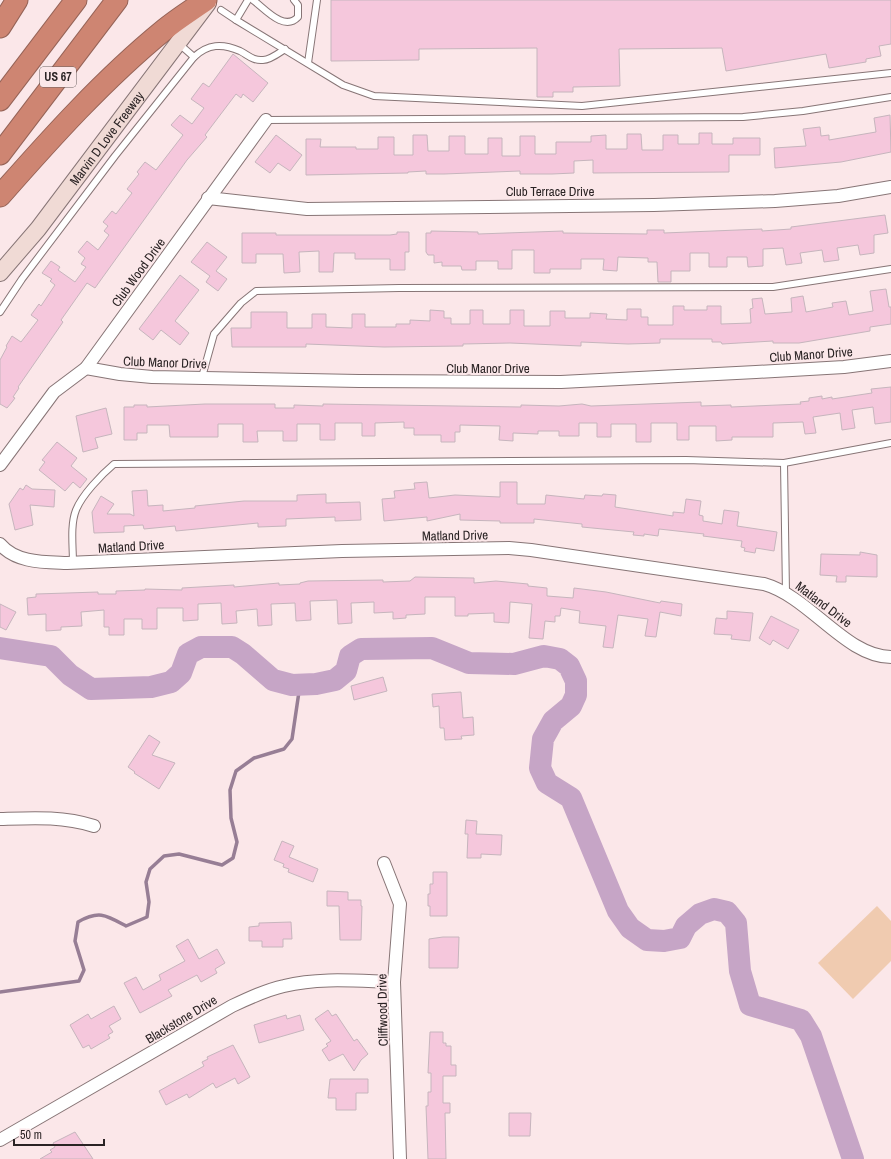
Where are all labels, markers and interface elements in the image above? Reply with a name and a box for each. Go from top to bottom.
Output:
road number: US 67 [40,67,76,87]
street label: Marvin D Love Freeway [66,87,148,189]
street label: Club Terrace Drive [506,183,594,200]
street label: Club Wood Drive [108,234,169,310]
street label: Club Manor Drive [769,343,853,366]
street label: Club Manor Drive [123,353,207,372]
street label: Club Manor Drive [446,360,530,377]
street label: Matland Drive [422,526,488,545]
street label: Matland Drive [97,536,165,557]
street label: Matland Drive [792,578,855,631]
street label: Cliffwood Drive [373,973,392,1046]
street label: Blackstone Drive [142,991,220,1047]
scale bar [14,1121,104,1147]
text: 50 m [20,1127,42,1143]

